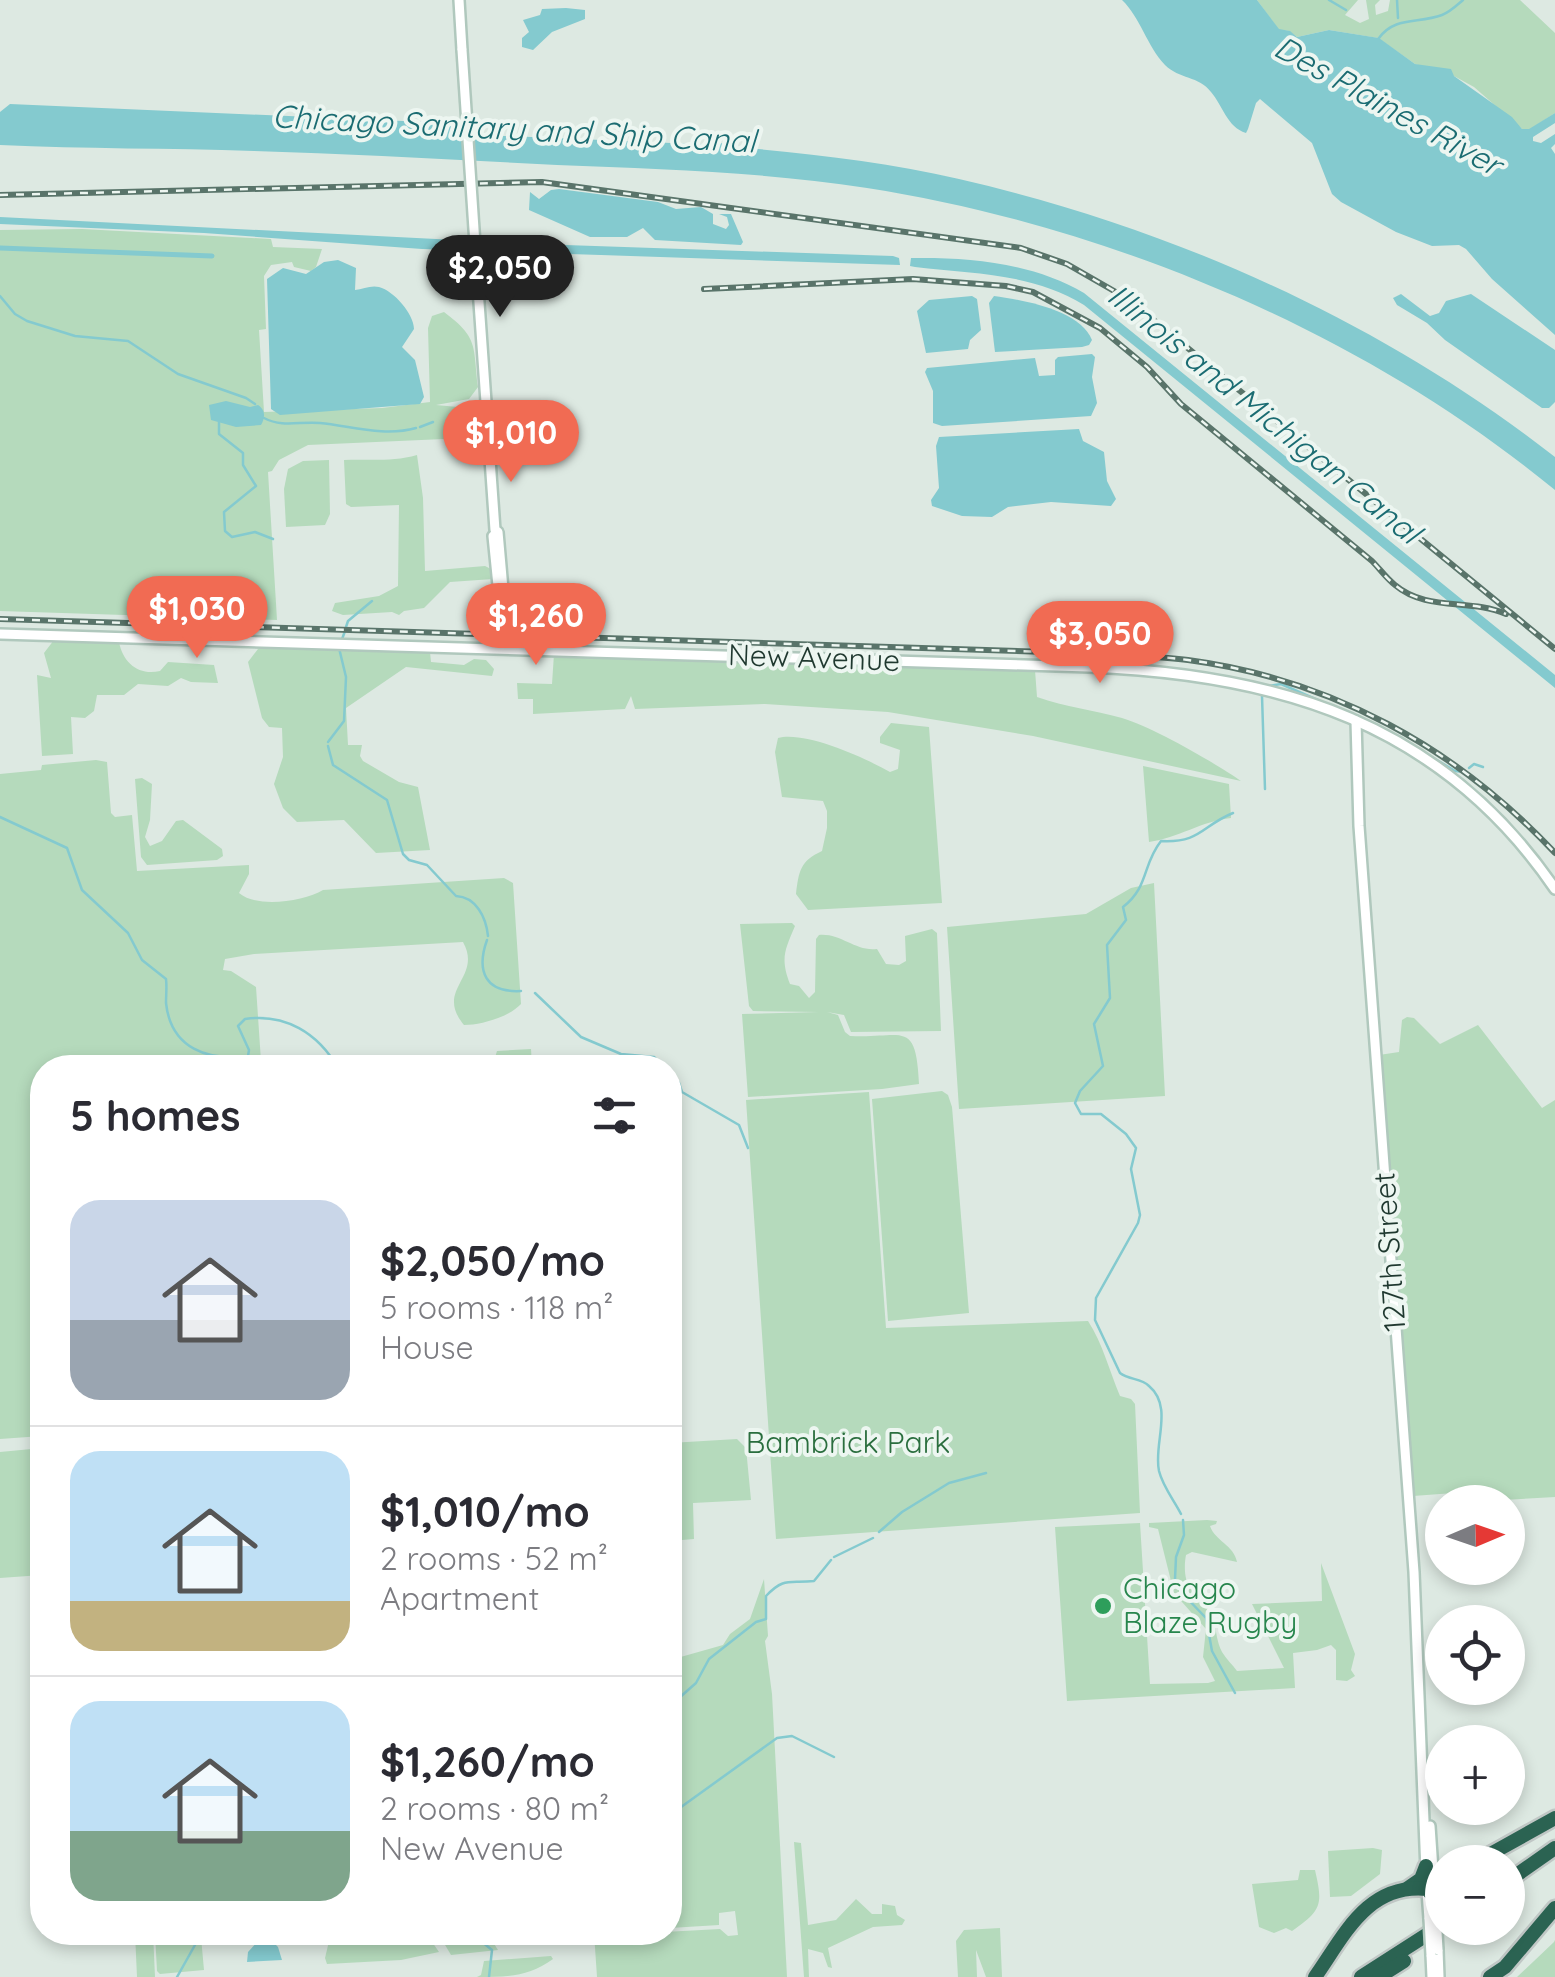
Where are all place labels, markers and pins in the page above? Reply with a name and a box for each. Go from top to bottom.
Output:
pin: $2,050 [419,235,581,320]
pin: $1,010 [430,400,592,485]
pin: $1,030 [116,576,278,661]
pin: $1,260 [455,583,617,668]
pin: $3,050 [1019,601,1181,686]
place label: Chicago Blaze Rugby [1123,1569,1297,1641]
marker: Chicago Blaze Rugby [1092,1595,1114,1617]

